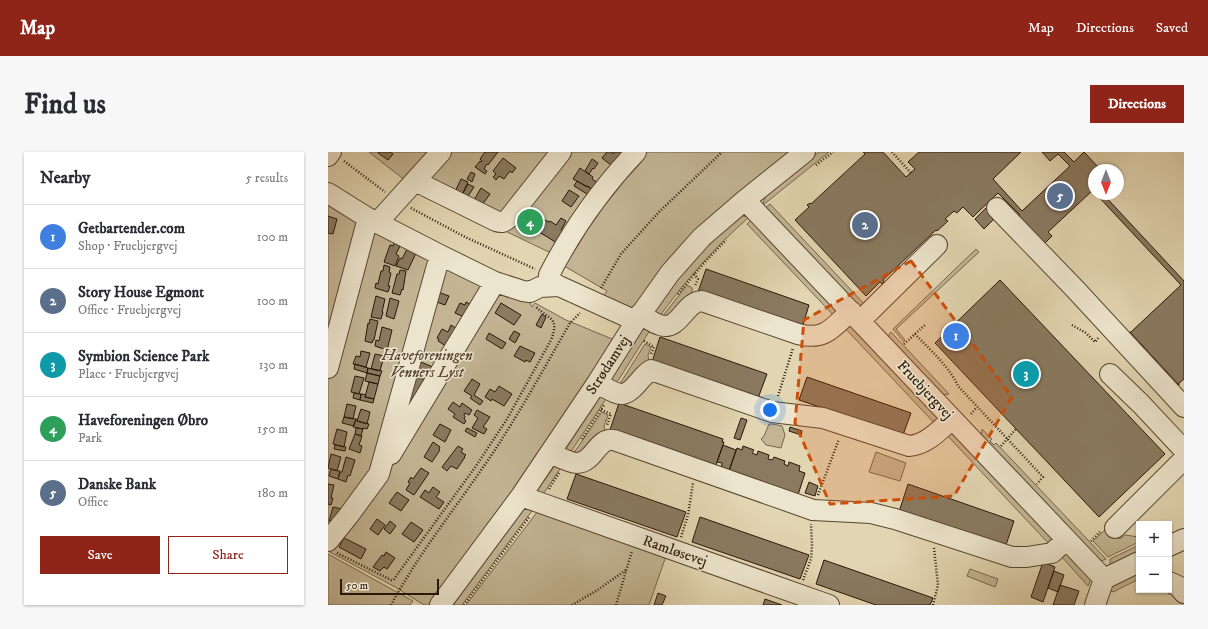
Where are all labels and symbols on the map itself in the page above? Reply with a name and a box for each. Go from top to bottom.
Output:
north arrow [1088,164,1124,200]
pin: 5 [1047,181,1073,211]
pin: 4 [517,207,543,237]
pin: 2 [852,210,878,240]
pin: 1 [943,321,969,351]
street label: Strødamvej [582,332,634,398]
park label: Haveforeningen Venners Lyst [380,346,473,382]
street label: Fruebjergvej [893,356,957,424]
pin: 3 [1013,359,1039,389]
your location [760,400,780,420]
street label: Ramløsevej [640,531,710,571]
scale bar [340,577,439,596]

